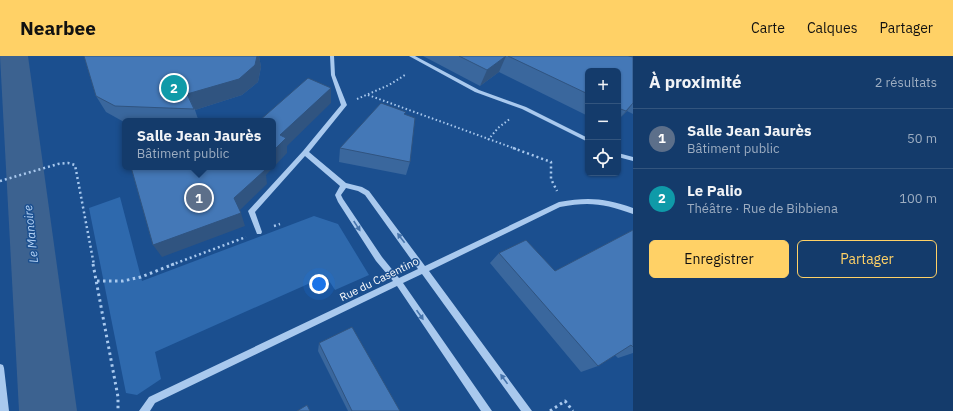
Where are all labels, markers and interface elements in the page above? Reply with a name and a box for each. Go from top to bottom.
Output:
text: Nearbee [20,16,96,40]
text: Carte [751,19,785,37]
text: Calques [807,19,857,37]
text: Partager [879,19,933,37]
map controls [585,68,621,176]
button: + [585,68,621,104]
text: À proximité [649,71,742,93]
pin: 2 [161,73,187,103]
text: 2 résultats [875,74,937,91]
button: − [585,104,621,140]
popup [122,118,276,170]
text: Salle Jean Jaurès [687,121,812,140]
text: Salle Jean Jaurès [137,126,261,145]
text: 1 [658,130,666,147]
text: 50 m [907,130,937,147]
button: locate [585,140,621,176]
text: Bâtiment public [687,140,780,157]
text: Bâtiment public [137,145,229,162]
text: Le Palio [687,181,742,200]
pin: 1 [186,183,212,213]
text: 2 [658,190,666,207]
text: 100 m [899,190,937,207]
text: Théâtre · Rue de Bibbiena [687,200,838,217]
water label: Le Manoire [20,204,41,264]
one-way arrow [353,221,361,231]
one-way arrow [397,233,405,244]
button: Enregistrer [649,240,789,278]
button: Partager [797,240,937,278]
street label: Rue du Casentino [337,254,421,304]
your location [309,274,329,294]
one-way arrow [417,309,424,320]
one-way arrow [500,374,508,385]

